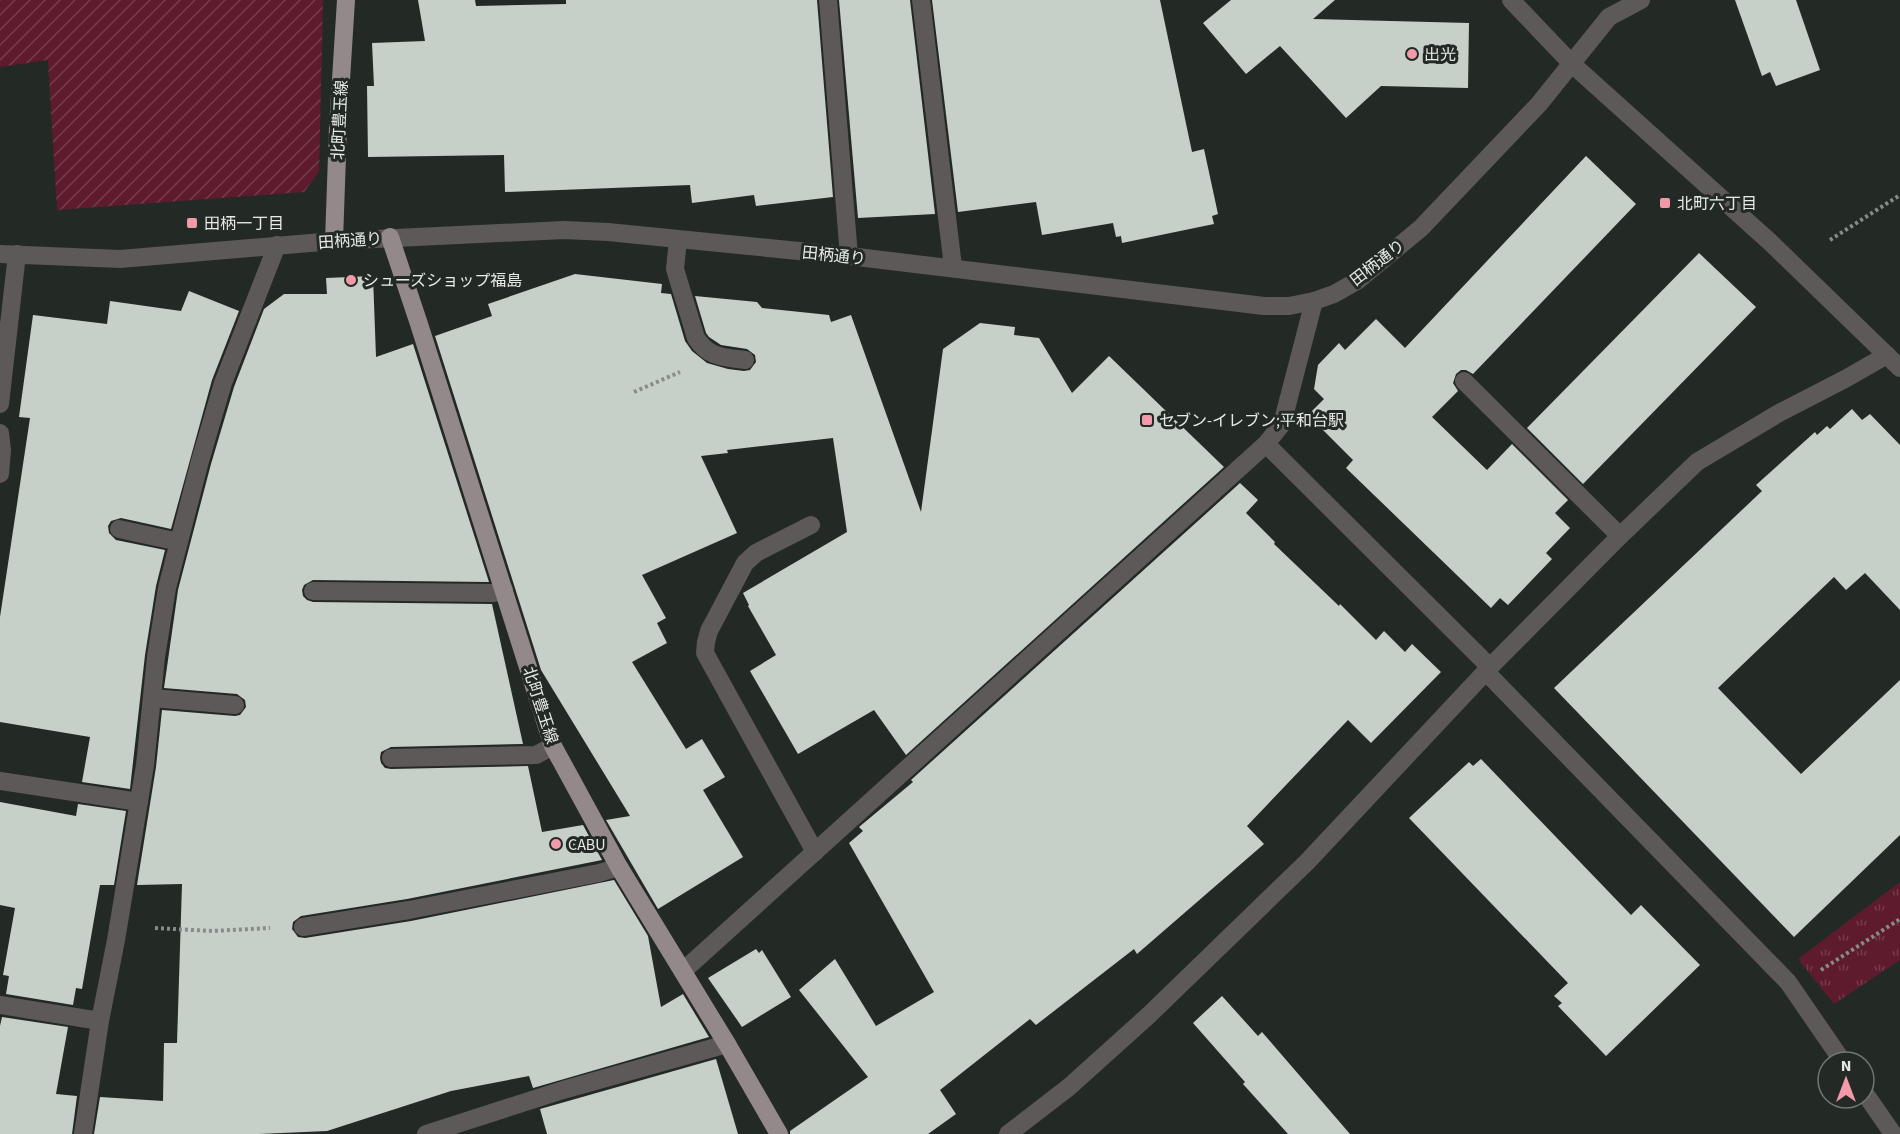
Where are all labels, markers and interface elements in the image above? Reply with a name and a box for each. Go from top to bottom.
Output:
place label: 出光 [1424,44,1456,66]
marker: 出光 [1405,47,1419,61]
street label: 北町豊玉線 [327,80,353,161]
place label: 北町六丁目 [1677,193,1757,215]
marker: 北町六丁目 [1658,196,1672,210]
place label: 田柄一丁目 [204,213,284,235]
marker: 田柄一丁目 [185,216,199,230]
street label: 田柄通り [317,228,383,254]
street label: 田柄通り [1346,234,1410,291]
street label: 田柄通り [801,242,867,270]
place label: シューズショップ福島 [363,270,522,292]
marker: シューズショップ福島 [344,273,358,287]
place label: セブン-イレブン;平和台駅 [1159,410,1344,432]
marker: セブン-イレブン;平和台駅 [1140,413,1154,427]
street label: 北町豊玉線 [517,664,563,747]
place label: CABU [568,834,606,856]
marker: CABU [549,837,563,851]
north arrow [1816,1050,1876,1110]
text: N [1841,1055,1851,1077]

